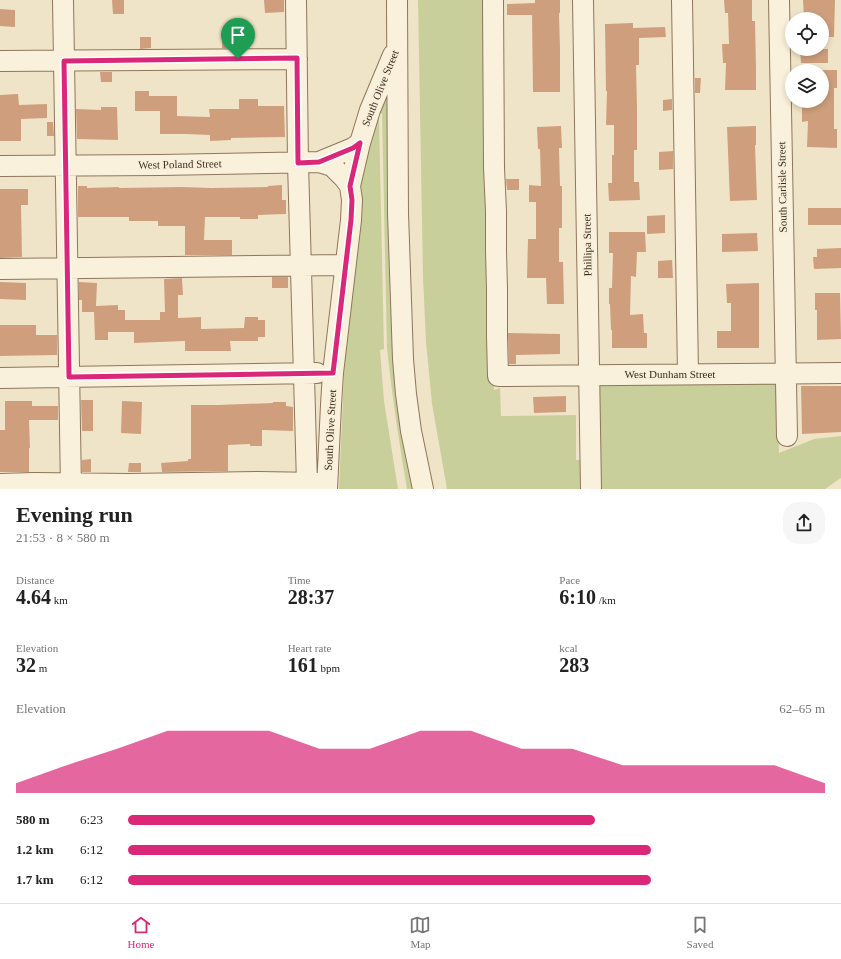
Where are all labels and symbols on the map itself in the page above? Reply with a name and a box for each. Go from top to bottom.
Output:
pin [221,18,255,59]
street label: South Olive Street [359,48,401,128]
street label: South Carlisle Street [775,141,789,233]
street label: West Poland Street [138,157,222,171]
street label: Phillipa Street [580,214,594,276]
street label: West Dunham Street [625,368,715,380]
street label: South Olive Street [322,389,338,471]

